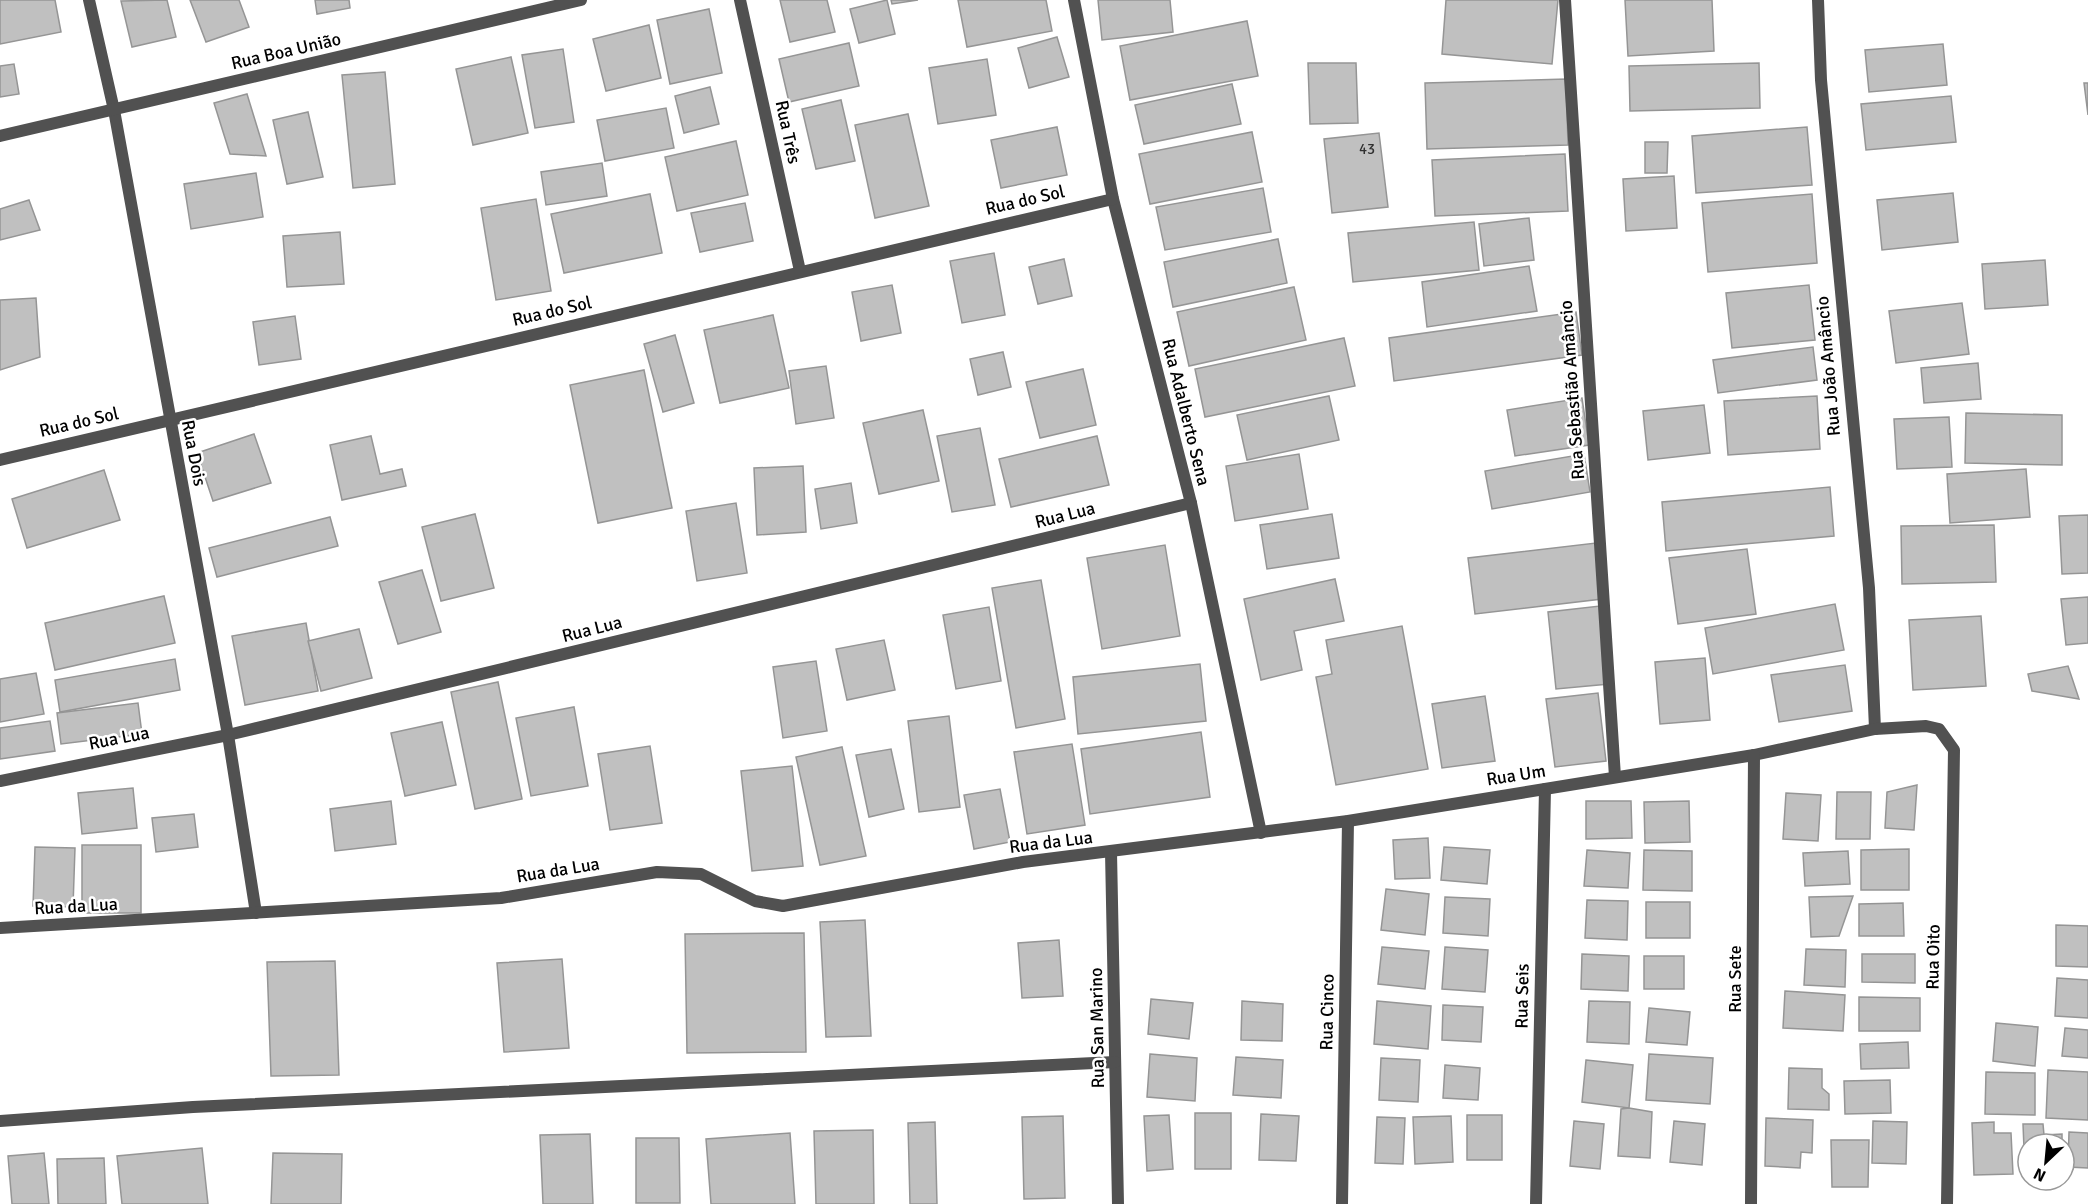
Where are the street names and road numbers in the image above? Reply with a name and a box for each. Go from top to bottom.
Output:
street label: Rua Boa União [229,28,343,74]
street label: Rua Três [771,98,805,166]
street label: Rua do Sol [983,180,1067,220]
street label: Rua do Sol [510,291,594,331]
street label: Rua João Amâncio [1811,295,1845,437]
street label: Rua Sebastião Amâncio [1555,300,1589,480]
street label: Rua Adalberto Sena [1157,336,1215,488]
street label: Rua do Sol [37,402,121,442]
street label: Rua Dois [177,418,211,488]
street label: Rua Lua [1033,497,1097,533]
street label: Rua Lua [560,611,624,647]
street label: Rua Lua [87,721,151,755]
street label: Rua Um [1485,759,1547,791]
street label: Rua da Lua [1008,826,1094,858]
street label: Rua da Lua [515,853,601,887]
street label: Rua da Lua [34,893,118,919]
street label: Rua Oito [1921,924,1945,990]
street label: Rua Sete [1724,945,1746,1013]
street label: Rua Seis [1510,963,1534,1029]
street label: Rua San Marino [1085,967,1109,1089]
street label: Rua Cinco [1315,973,1339,1051]

